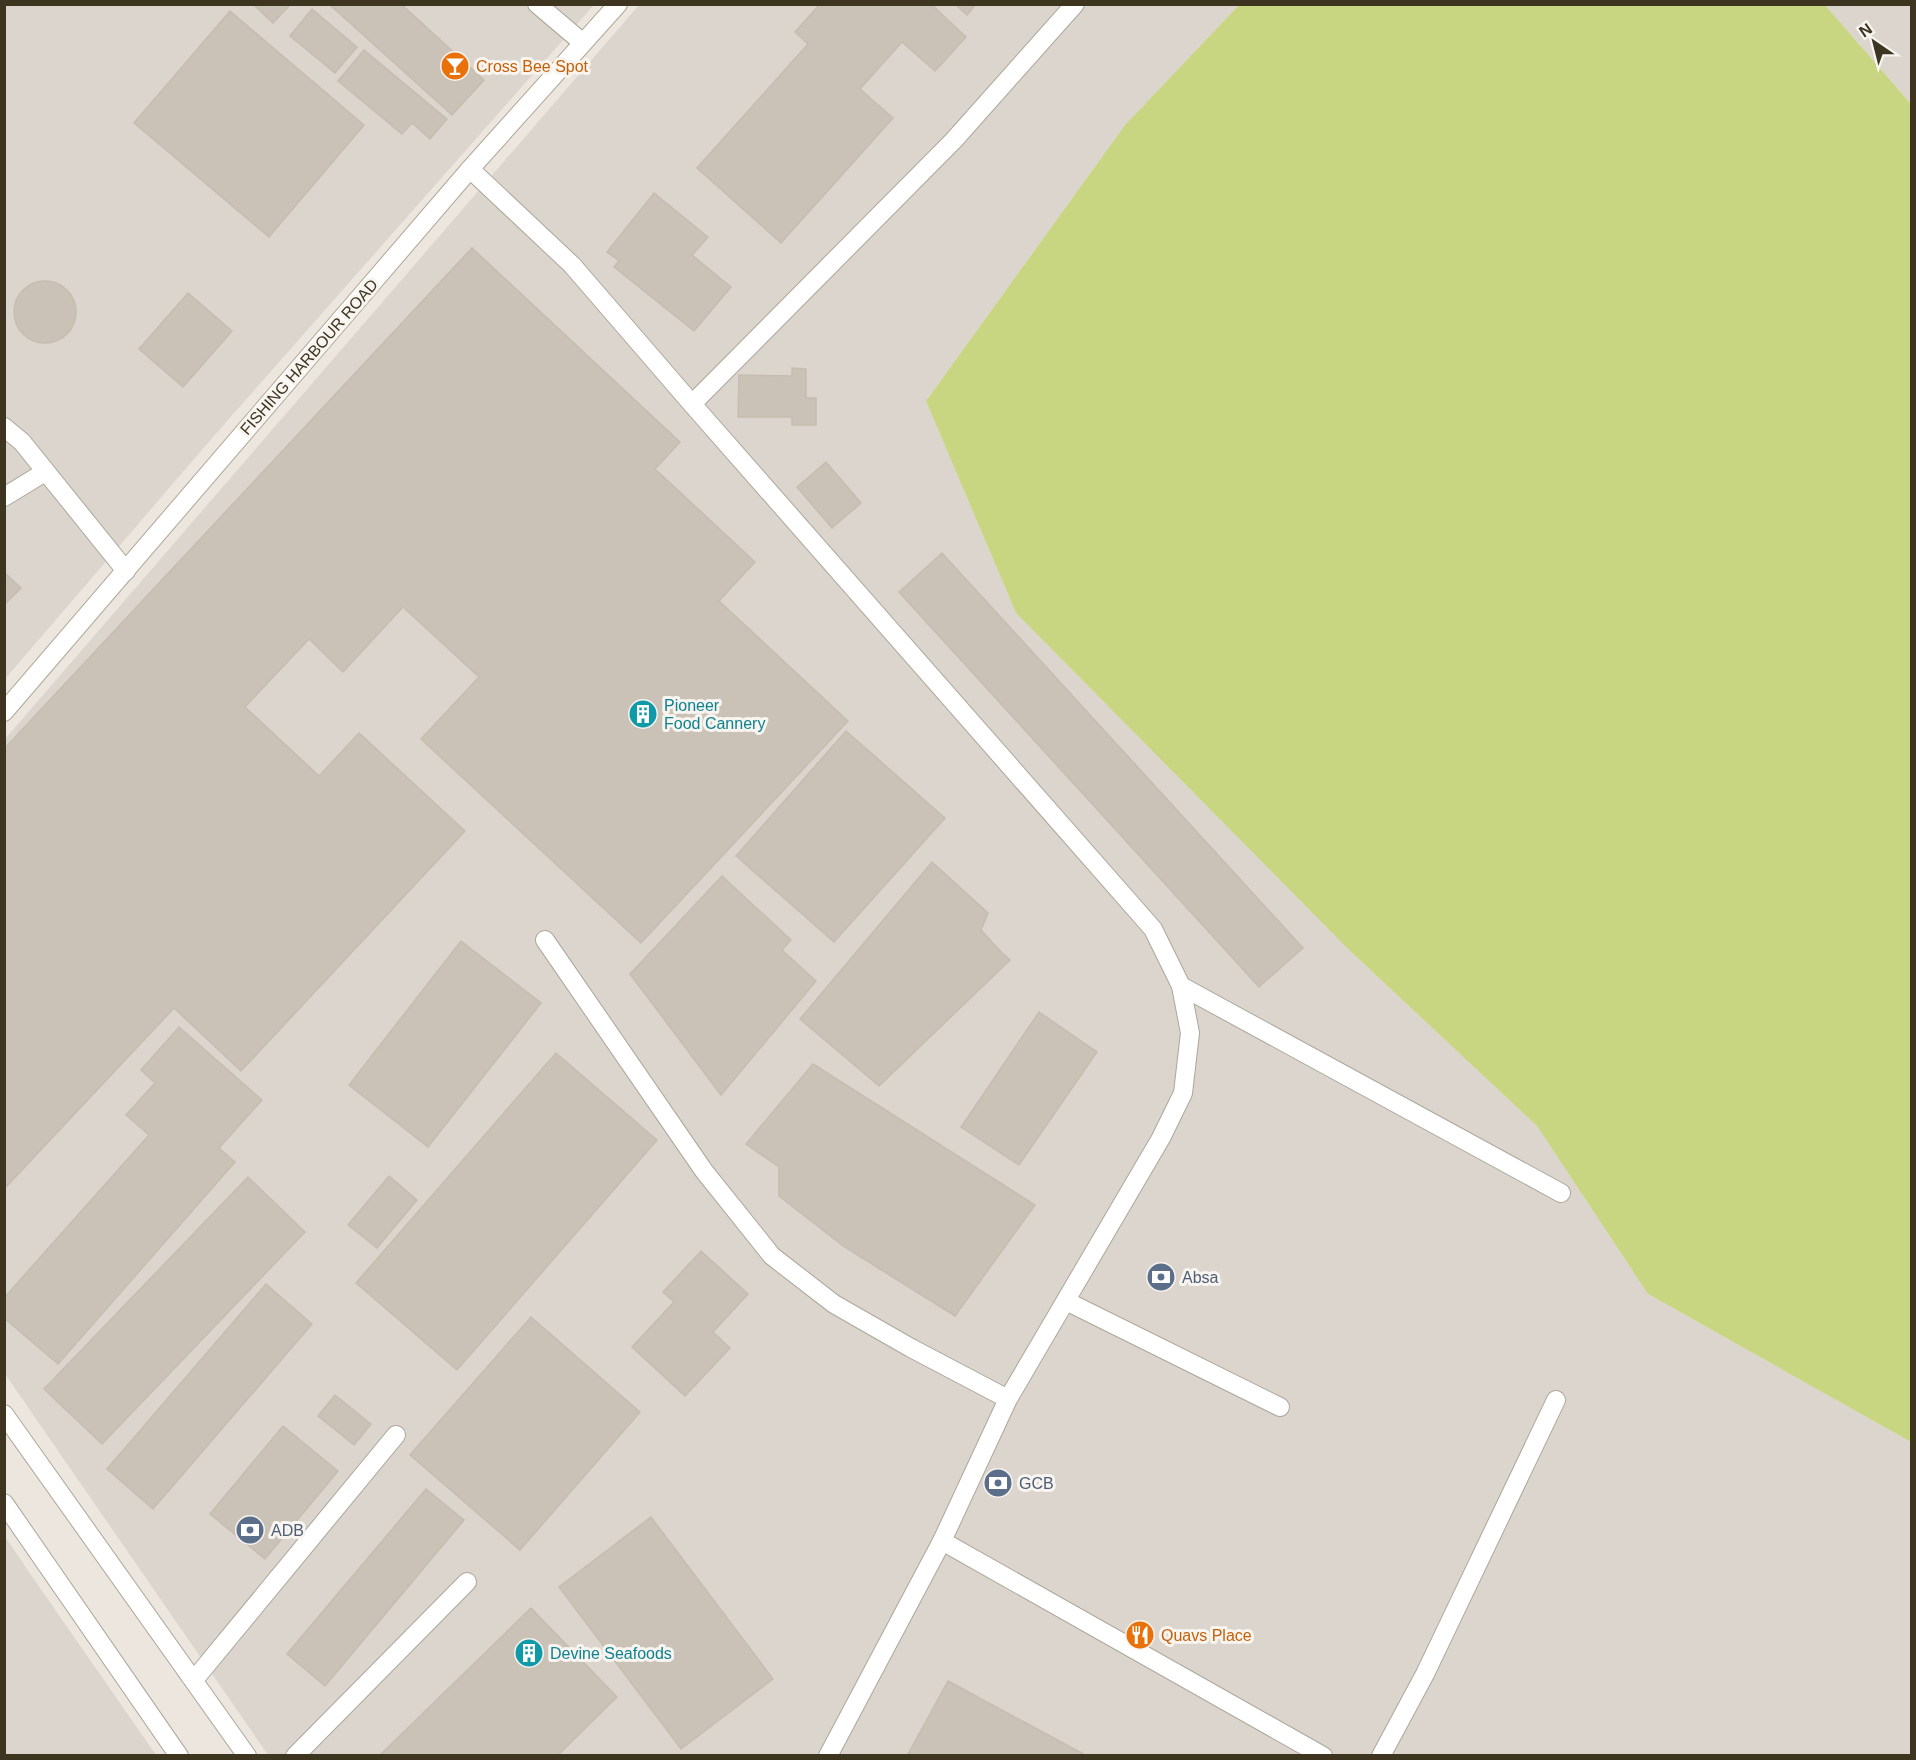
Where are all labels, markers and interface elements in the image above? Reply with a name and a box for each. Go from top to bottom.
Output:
north arrow [1844,12,1904,72]
text: N [1856,20,1875,40]
bar icon: Cross Bee Spot [439,50,471,82]
place label: Cross Bee Spot [476,58,589,75]
street label: FISHING HARBOUR ROAD [237,276,381,438]
place label: Pioneer Food Cannery [664,697,765,732]
building icon: Pioneer Food Cannery [627,698,659,730]
bank icon: Absa [1145,1261,1177,1293]
place label: Absa [1182,1269,1219,1286]
bank icon: GCB [982,1467,1014,1499]
place label: GCB [1019,1475,1054,1492]
bank icon: ADB [234,1514,266,1546]
place label: ADB [271,1522,304,1539]
restaurant icon: Quavs Place [1124,1619,1156,1651]
place label: Quavs Place [1161,1627,1252,1644]
building icon: Devine Seafoods [513,1637,545,1669]
place label: Devine Seafoods [550,1645,672,1662]

